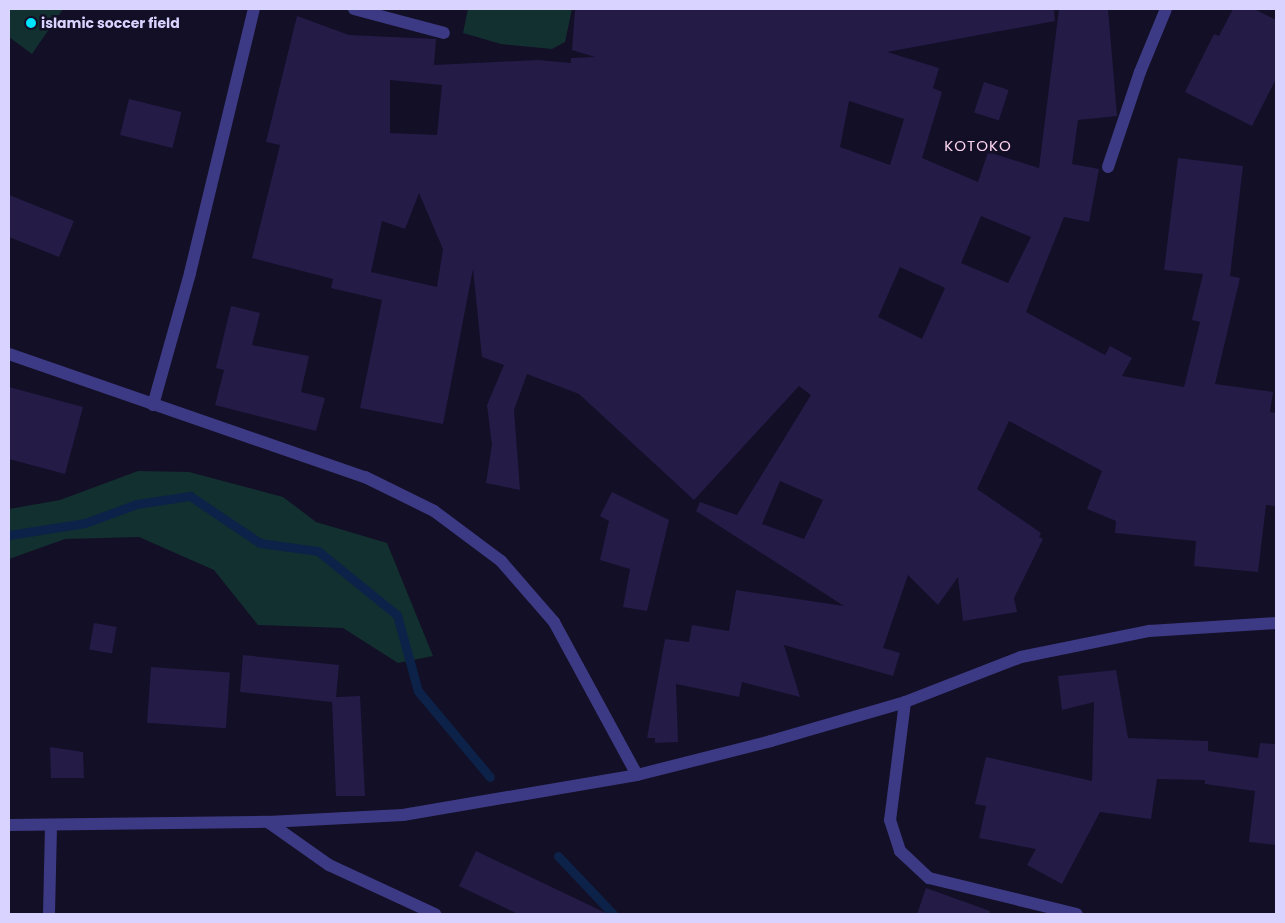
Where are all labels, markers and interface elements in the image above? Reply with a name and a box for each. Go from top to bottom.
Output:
place label: islamic soccer field [41,15,180,31]
marker: islamic soccer field [25,17,37,29]
district label: KOTOKO [944,137,1012,155]

